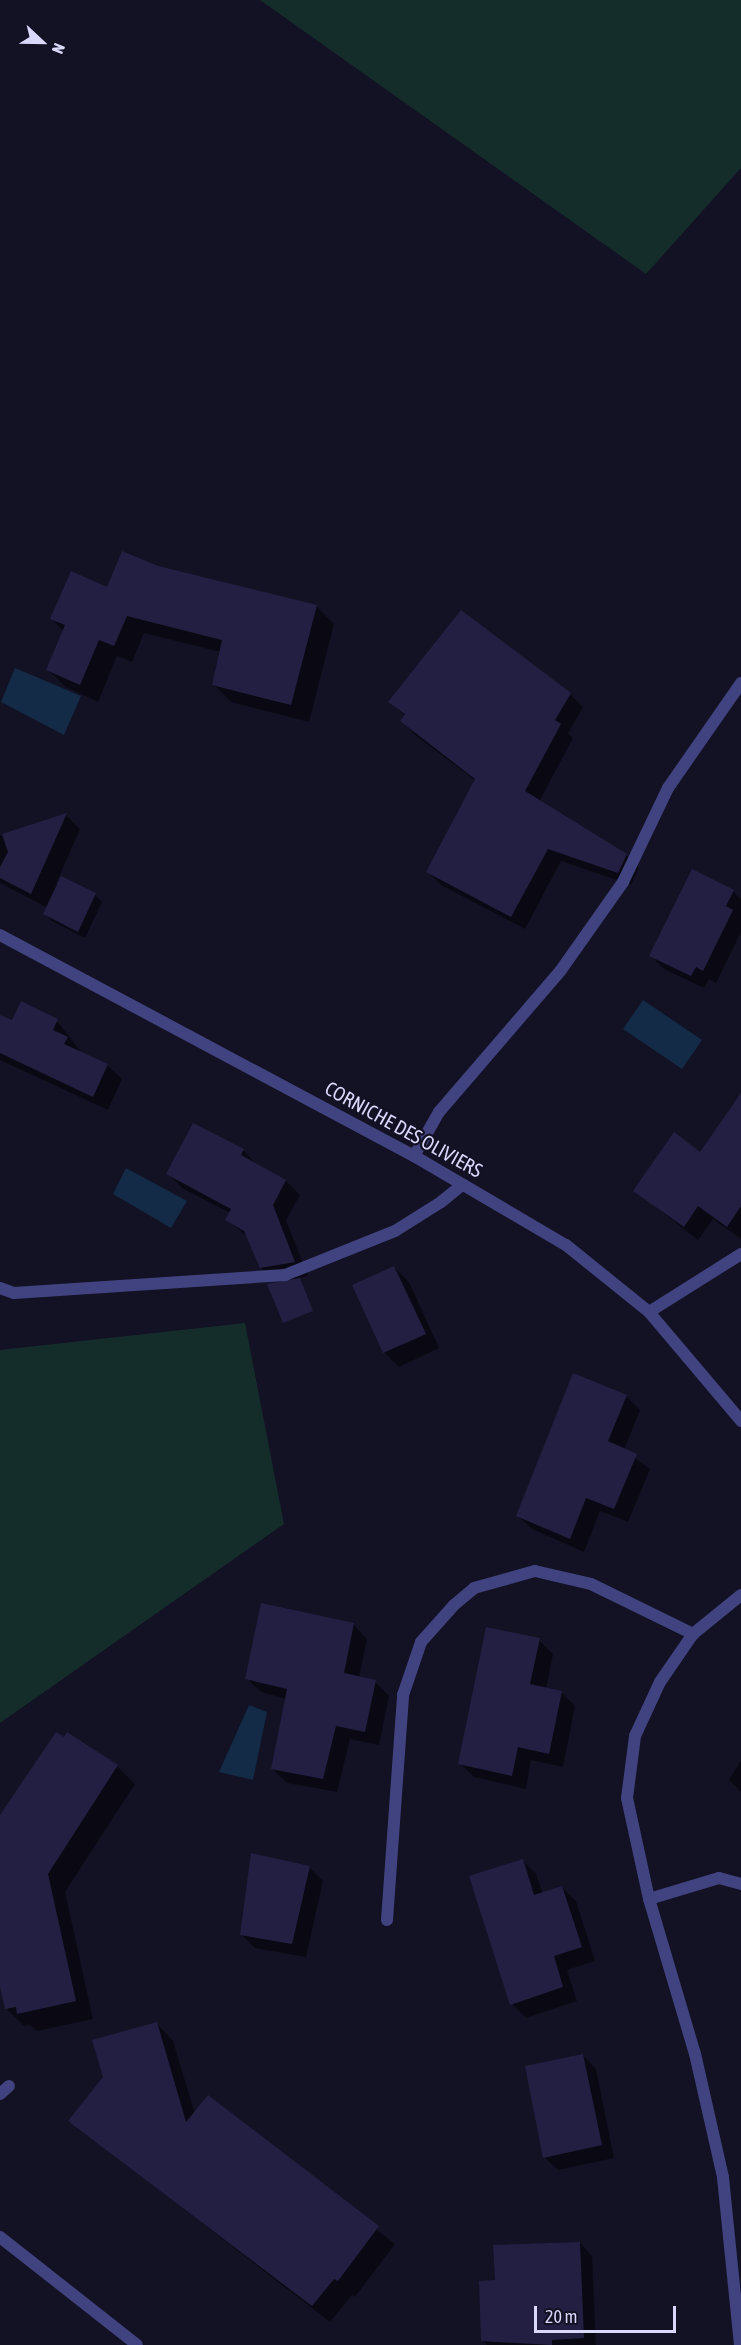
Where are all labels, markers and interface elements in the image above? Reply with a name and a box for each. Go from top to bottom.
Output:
north arrow [12,12,72,72]
text: N [49,41,69,56]
street label: CORNICHE DES OLIVIERS [321,1076,487,1182]
scale bar [537,2294,680,2332]
text: 20 m [545,2306,577,2327]

